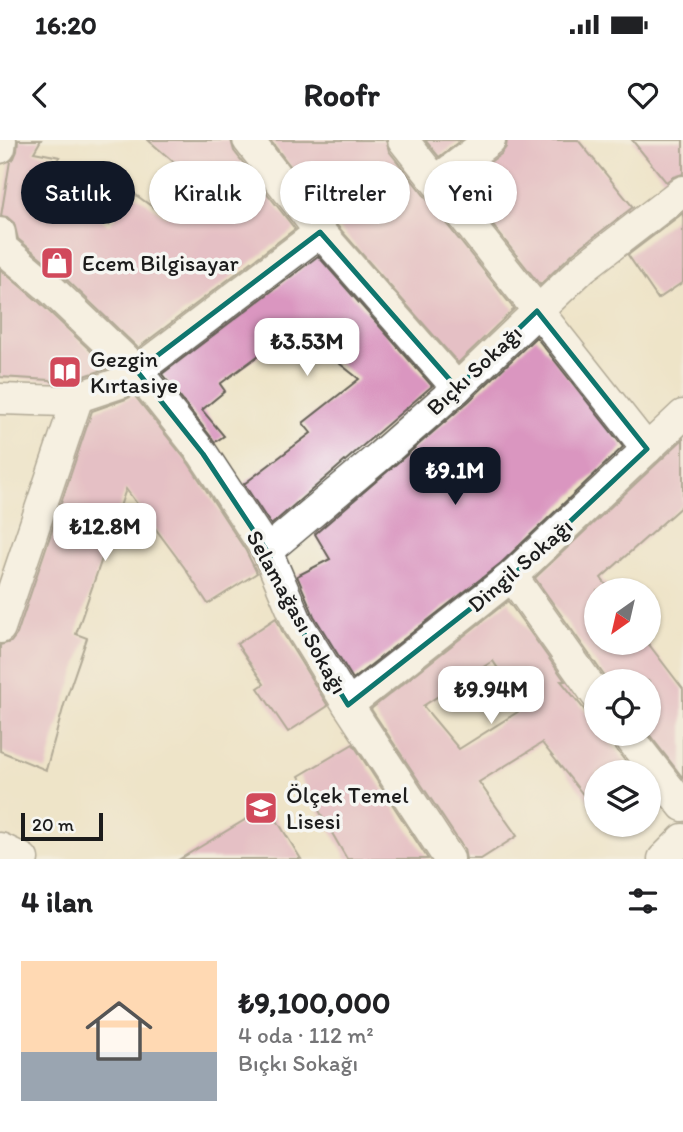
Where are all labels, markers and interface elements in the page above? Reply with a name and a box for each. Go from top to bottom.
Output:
text: 16:20 [35,9,97,41]
icon: back [21,76,59,114]
text: Roofr [304,76,379,114]
icon: heart [624,76,662,114]
chip: Satılık [21,161,135,224]
chip: Kiralık [149,161,266,224]
chip: Filtreler [280,161,410,224]
chip: Yeni [424,161,517,224]
shop icon: Ecem Bilgisayar [38,244,76,282]
place label: Ecem Bilgisayar [82,249,239,277]
pin: ₺3.53M [250,318,364,378]
street label: Bıçkı Sokağı [421,319,527,421]
text: ₺3.53M [270,327,344,355]
place label: Gezgin Kırtasiye [90,345,178,399]
library icon: Gezgin Kırtasiye [46,353,84,391]
pin: ₺9.1M [406,448,504,507]
text: ₺9.1M [426,456,484,484]
pin: ₺12.8M [48,504,162,563]
text: ₺12.8M [69,512,141,540]
street label: Dingil Sokağı [462,512,578,618]
street label: Selamağası Sokağı [240,525,354,699]
north arrow [584,578,662,654]
map controls [584,578,661,837]
pin: ₺9.94M [434,666,548,726]
button: locate [584,669,661,746]
text: ₺9.94M [454,675,528,703]
button: layers [584,760,661,837]
place label: Ölçek Temel Lisesi [286,781,409,835]
school or university icon: Ölçek Temel Lisesi [242,789,280,827]
scale bar [21,810,103,842]
text: 20 m [32,813,74,836]
icon: filters [624,882,662,920]
text: 4 ilan [21,883,93,920]
text: ₺9,100,000 [238,984,390,1021]
icon: home [77,989,161,1073]
text: 4 oda · 112 m² [238,1021,374,1049]
text: Bıçkı Sokağı [238,1049,358,1077]

